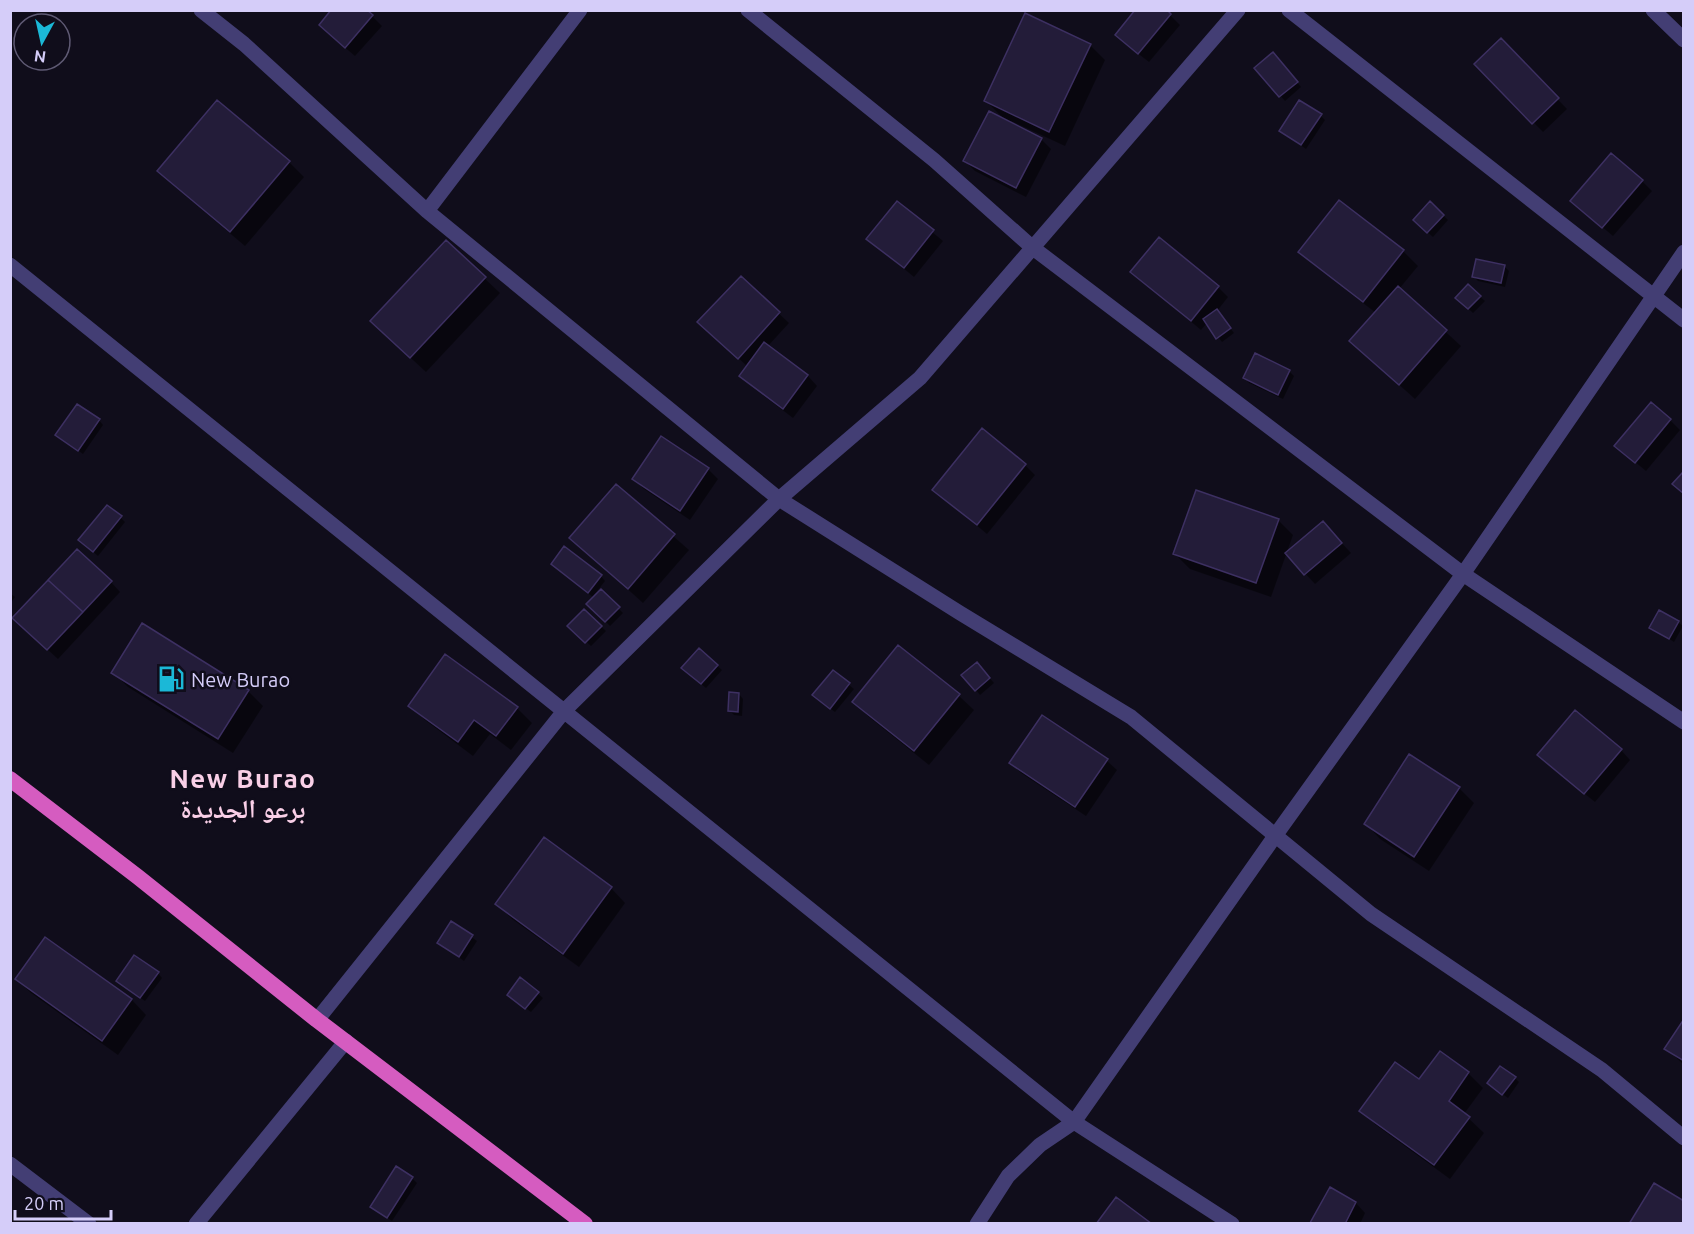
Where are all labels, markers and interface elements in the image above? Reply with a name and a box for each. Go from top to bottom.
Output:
north arrow [12,12,72,72]
text: N [33,47,47,67]
fuel station icon: New Burao [156,664,186,694]
place label: New Burao [191,668,290,691]
district label: New Burao برعو الجديدة [169,764,317,823]
scale bar [15,1183,111,1221]
text: 20 m [24,1193,64,1213]

